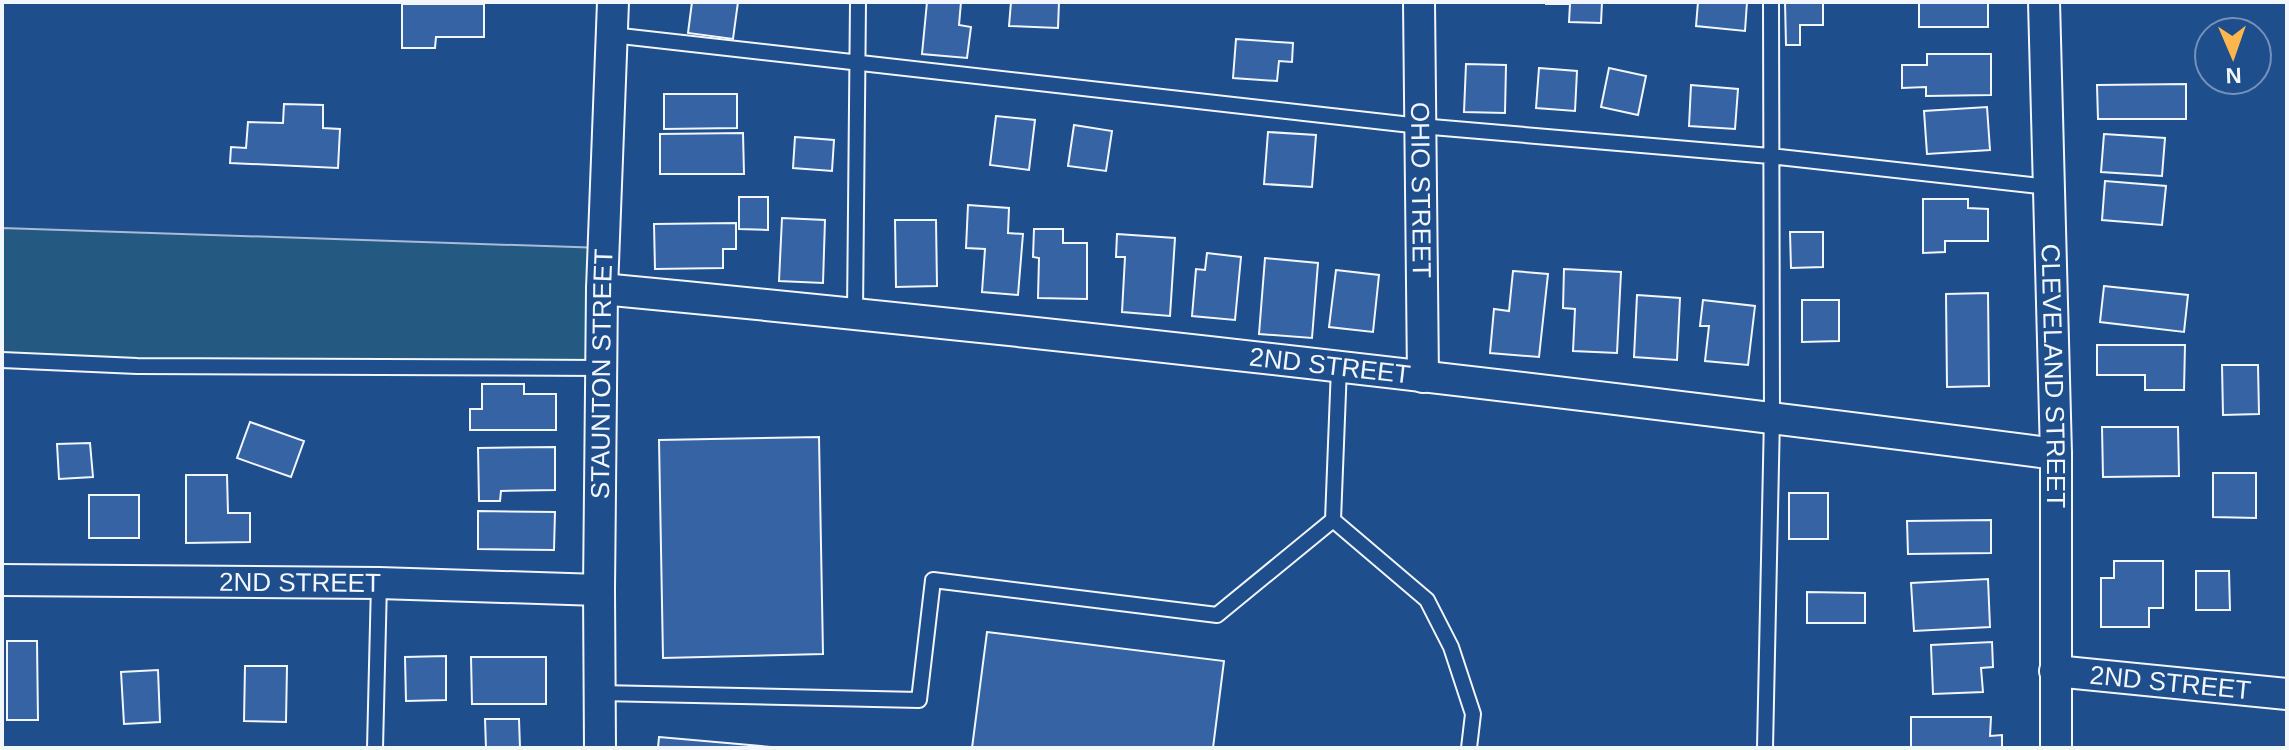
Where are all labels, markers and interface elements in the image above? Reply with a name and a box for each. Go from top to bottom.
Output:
north arrow [2193,16,2273,96]
text: N [2225,63,2242,88]
street label: OHIO STREET [1405,102,1437,278]
street label: CLEVELAND STREET [2035,243,2071,508]
street label: STAUNTON STREET [585,248,619,499]
street label: 2ND STREET [1248,341,1412,390]
street label: 2ND STREET [219,567,381,598]
street label: 2ND STREET [2088,660,2253,705]

